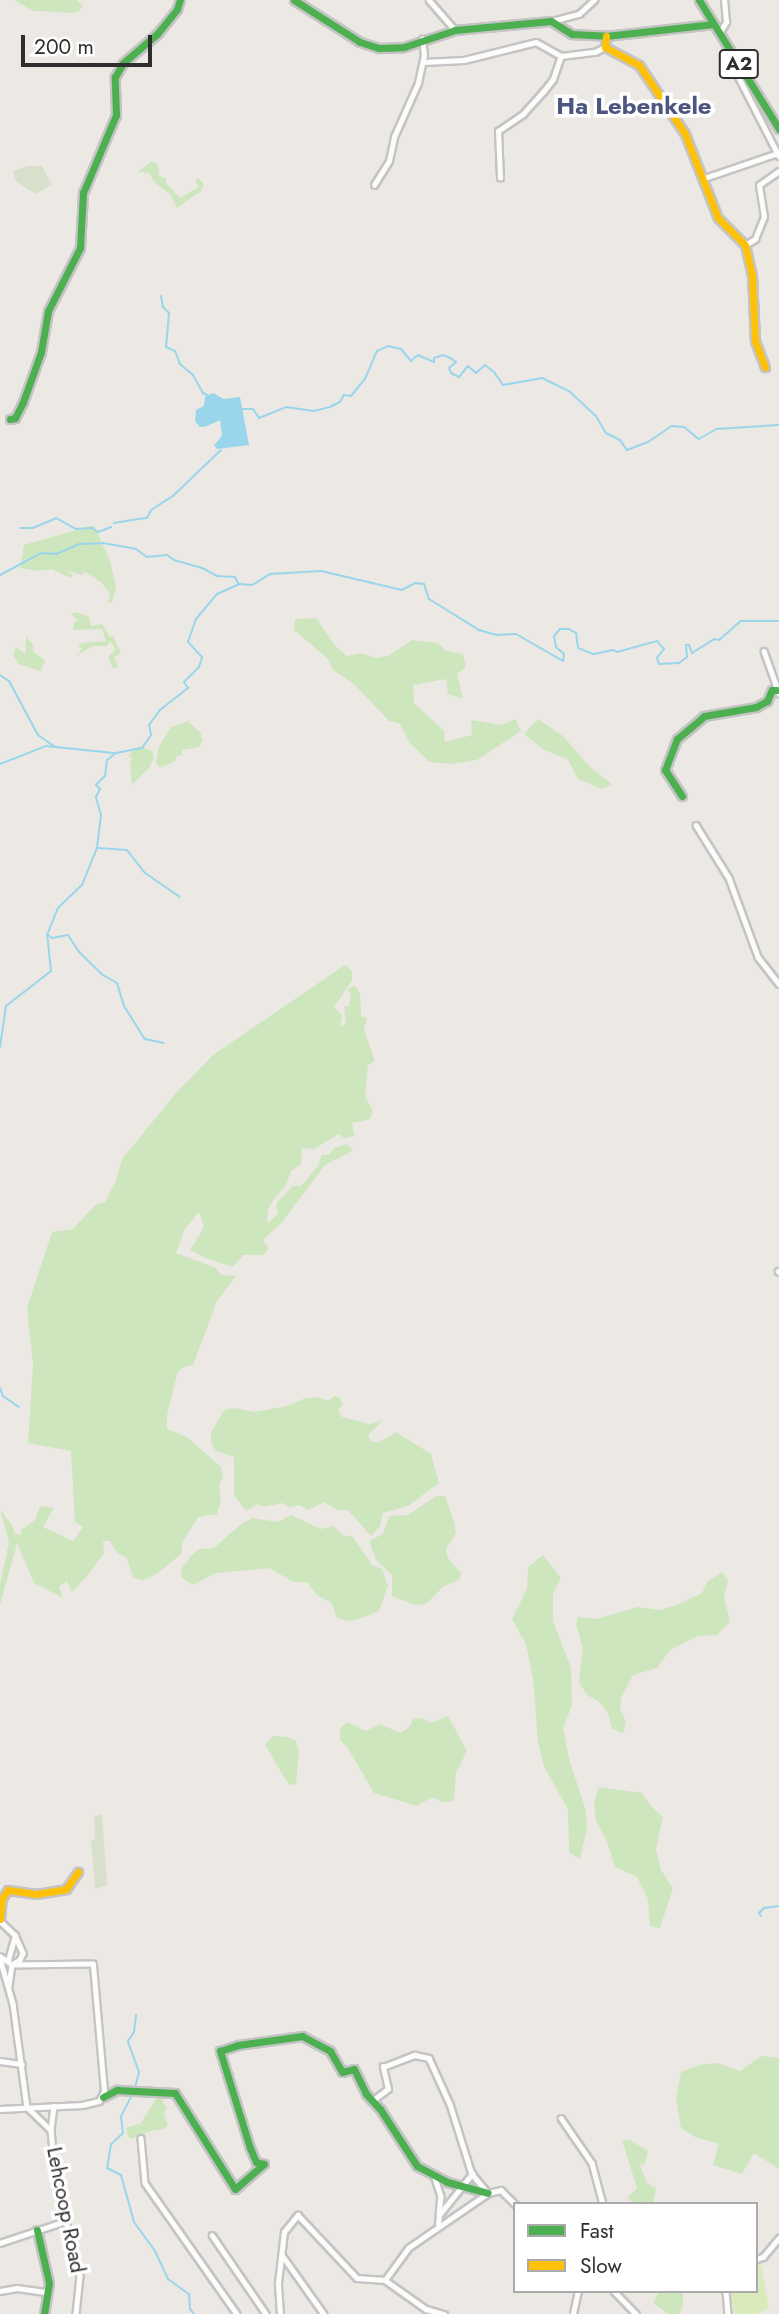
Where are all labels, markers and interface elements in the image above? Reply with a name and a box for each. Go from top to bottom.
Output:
scale bar [24,21,156,65]
text: 200 m [34,32,94,62]
road number: A2 [718,48,760,80]
district label: Ha Lebenkele [556,92,712,120]
street label: Lehcoop Road [41,2145,91,2275]
legend [513,2202,758,2293]
text: Fast [580,2216,613,2246]
text: Slow [580,2251,622,2281]

